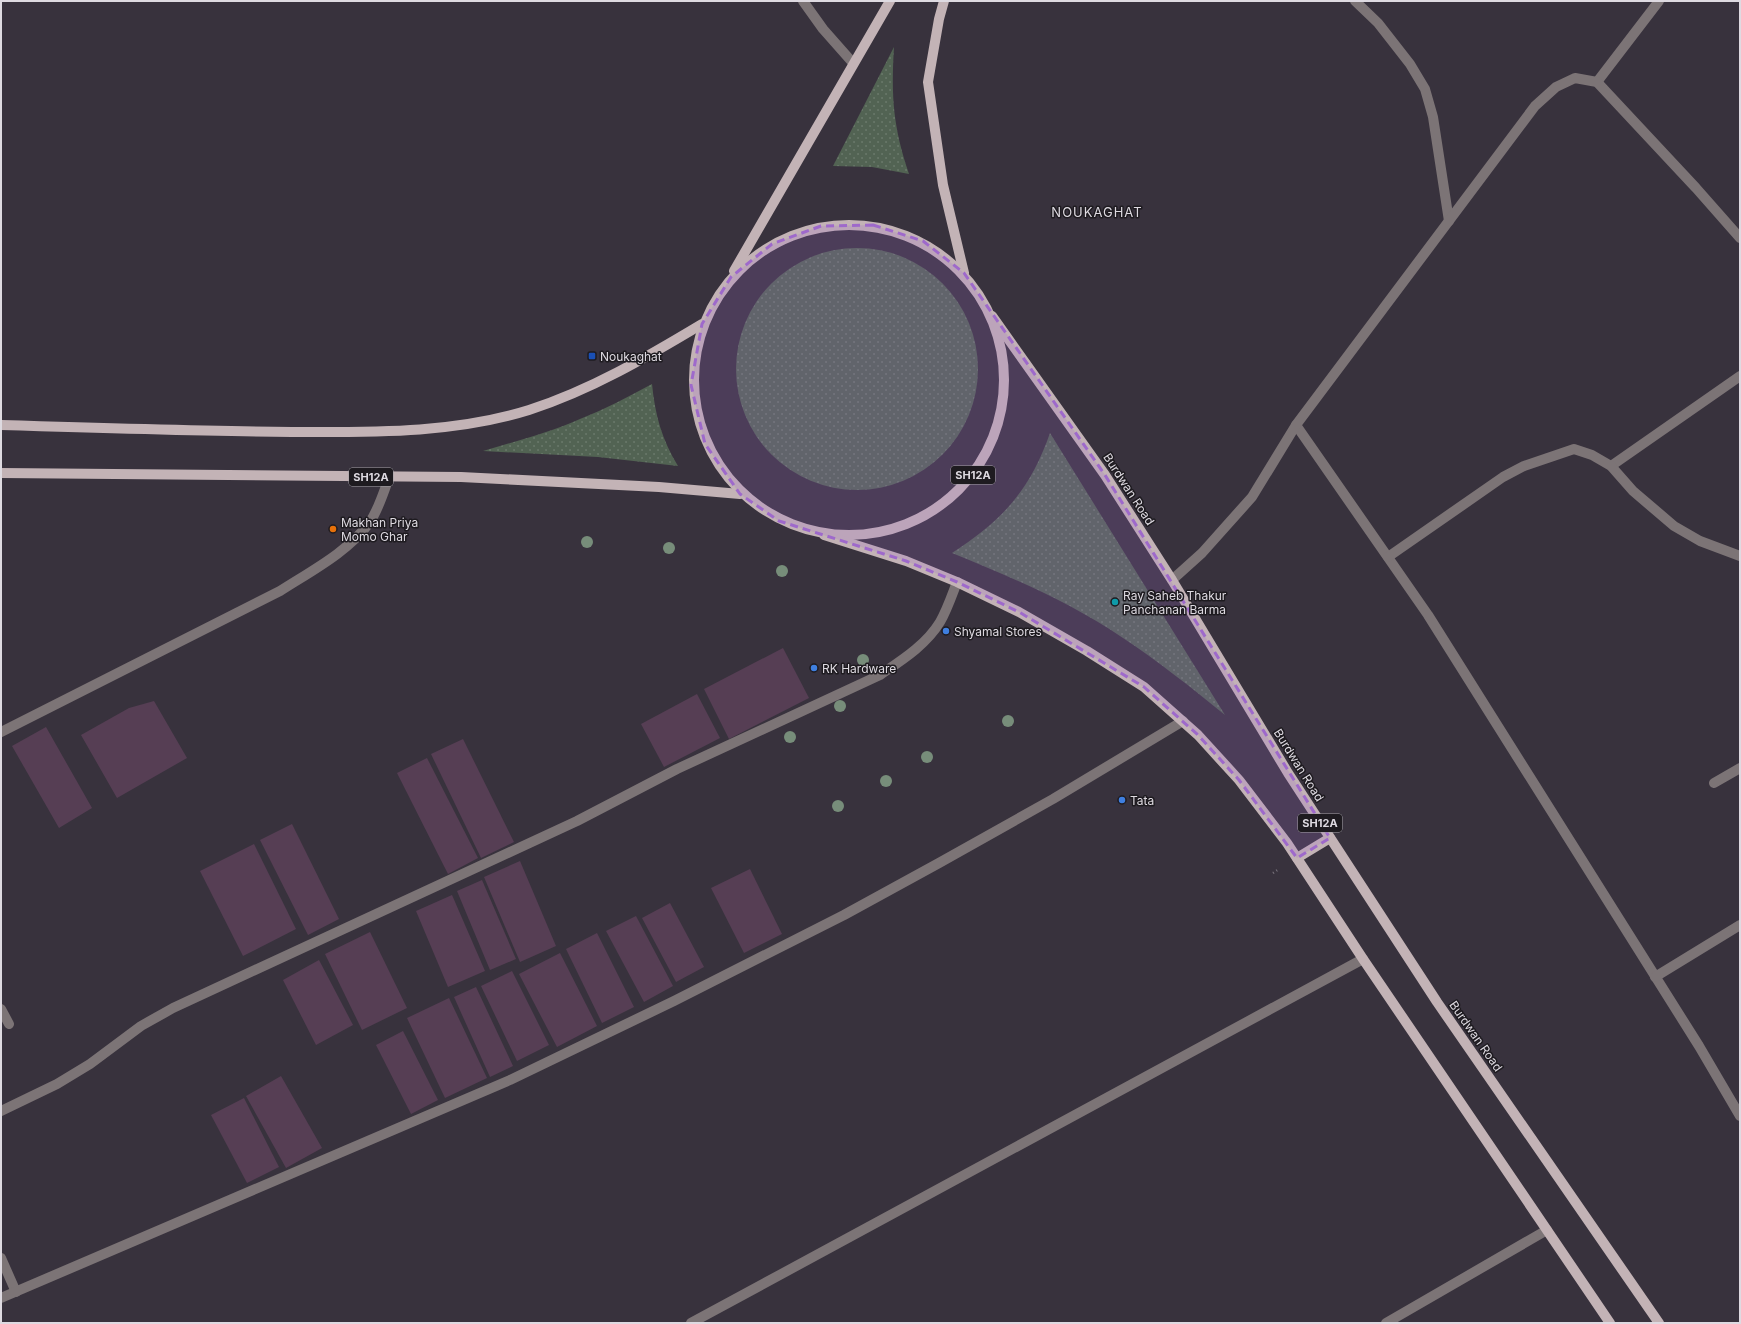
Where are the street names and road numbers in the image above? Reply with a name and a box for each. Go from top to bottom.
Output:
street label: Burdwan Road [1100,450,1158,528]
road number: SH12A [951,466,995,484]
road number: SH12A [349,468,393,486]
street label: Burdwan Road [1271,726,1327,804]
road number: SH12A [1298,814,1342,832]
street label: Burdwan Road [1446,998,1506,1074]

